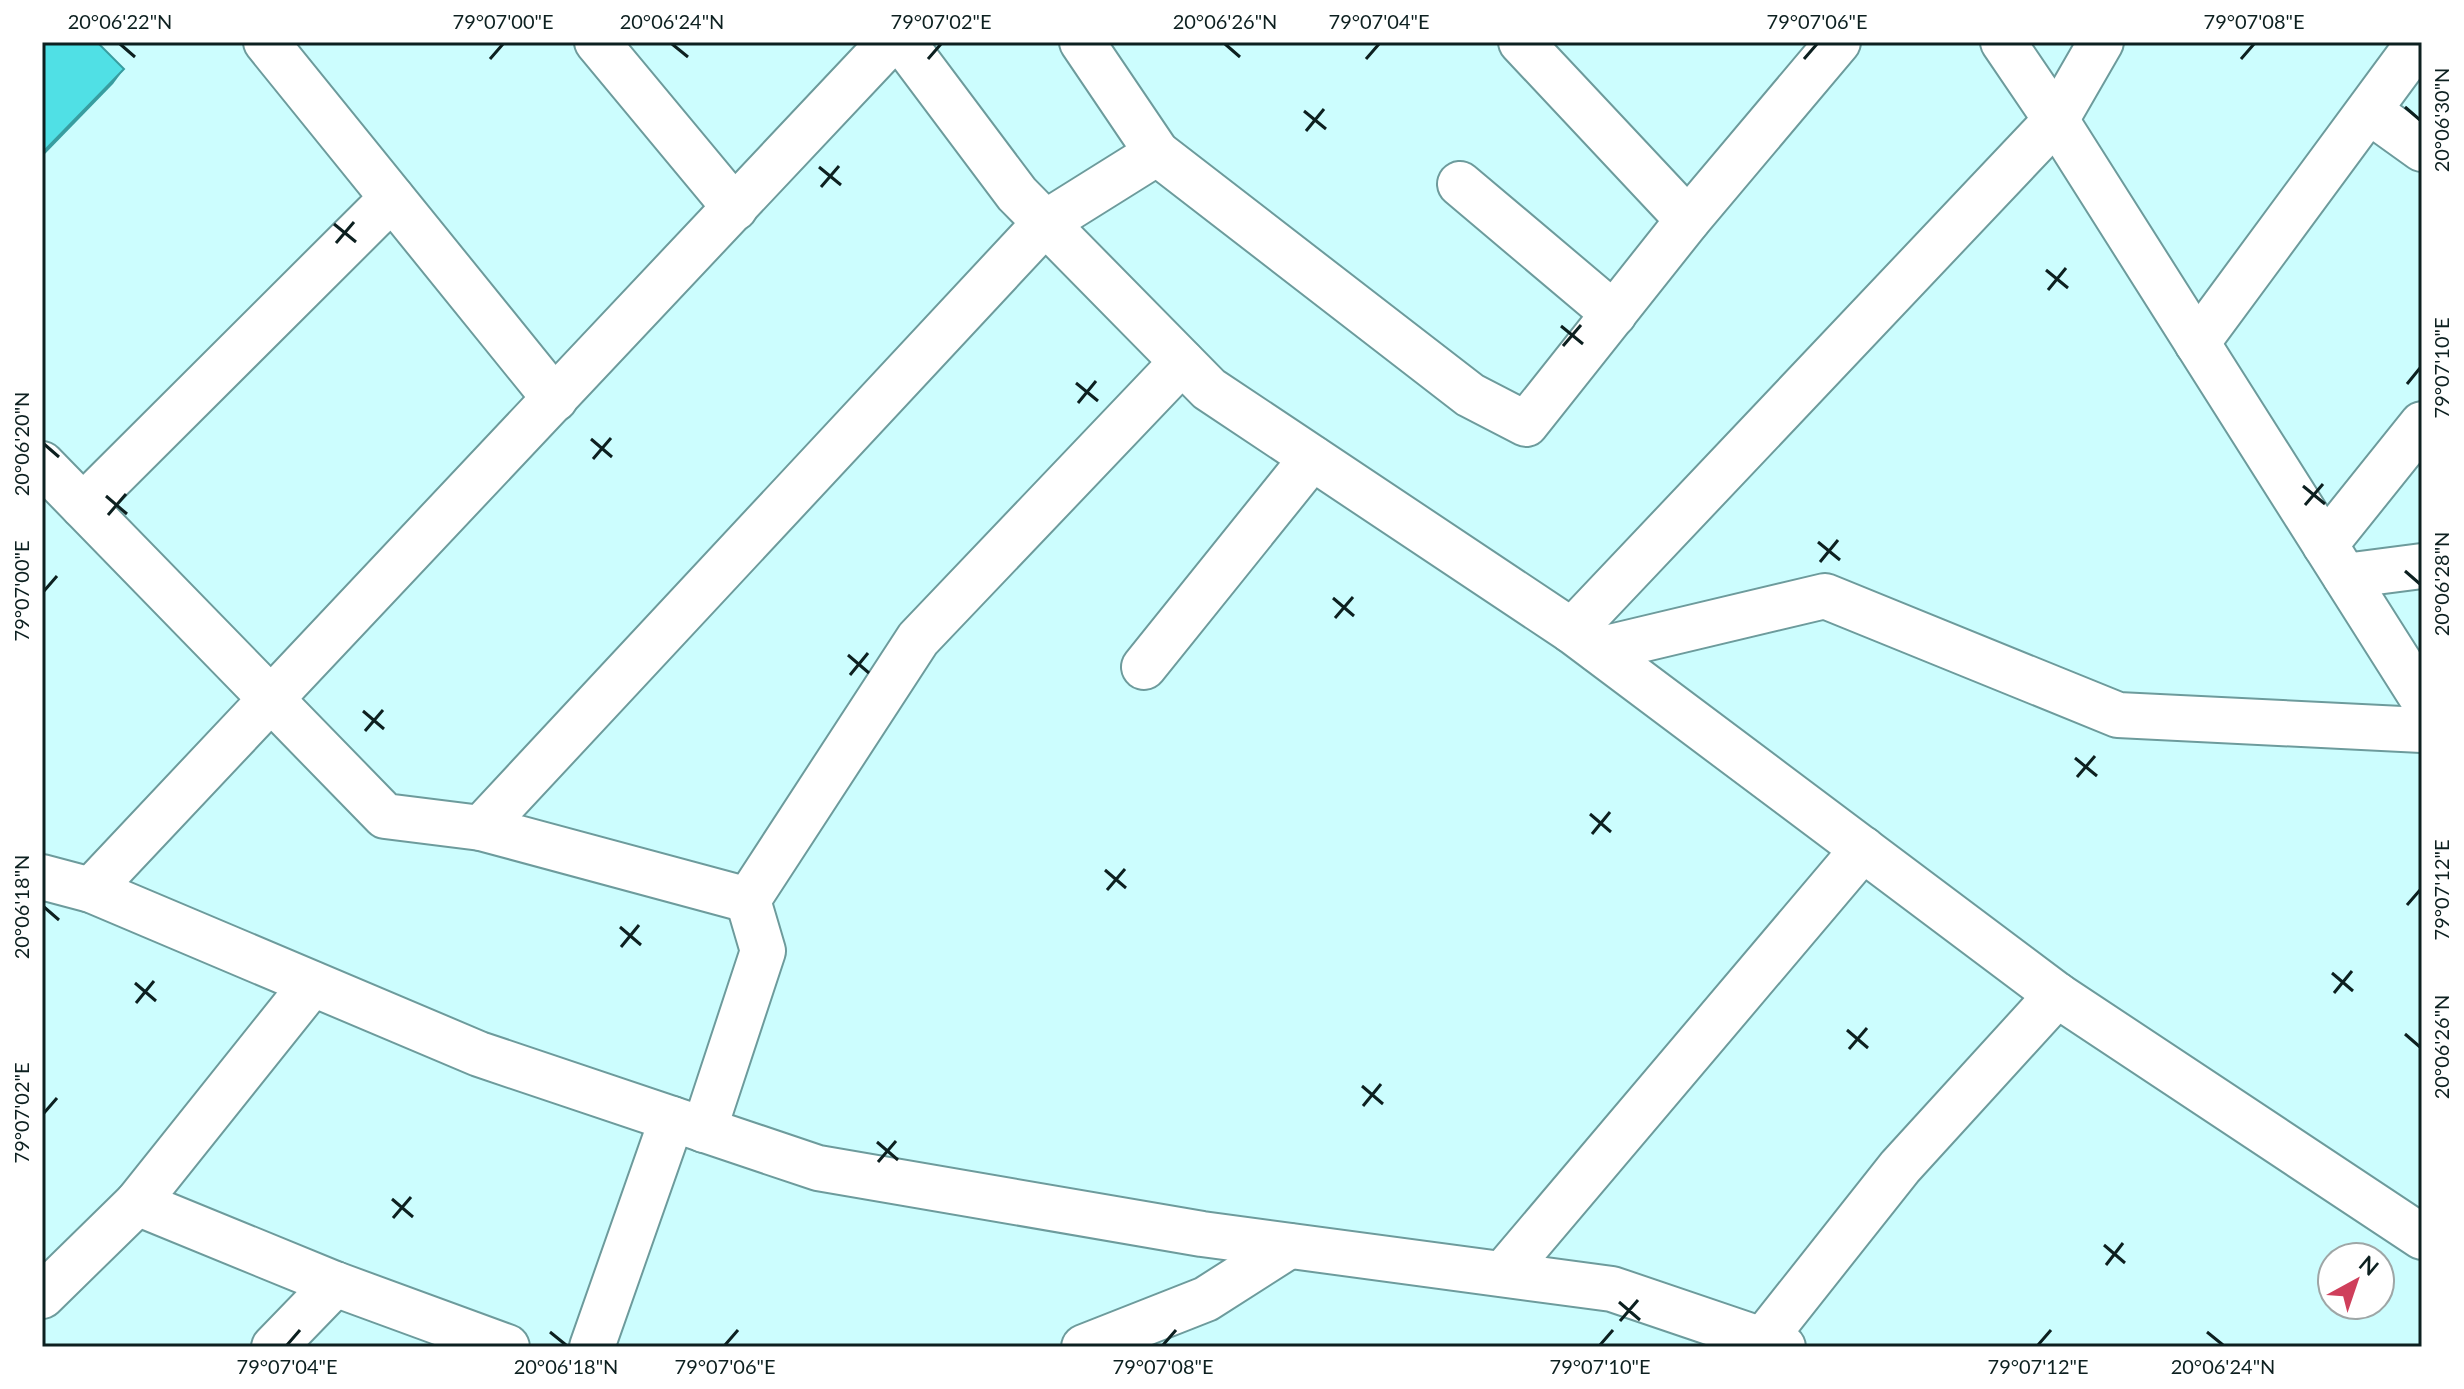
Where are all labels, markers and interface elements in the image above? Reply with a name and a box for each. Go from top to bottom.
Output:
text: 20°06'22"N [68,9,172,33]
text: 79°07'00"E [453,9,553,33]
text: 20°06'24"N [620,9,724,33]
text: 79°07'02"E [891,9,991,33]
text: 20°06'26"N [1173,9,1277,33]
text: 79°07'04"E [1329,9,1429,33]
text: 79°07'06"E [1767,9,1867,33]
text: 79°07'08"E [2204,9,2304,33]
text: 20°06'30"N [2429,68,2453,172]
text: 79°07'10"E [2429,318,2453,418]
text: 20°06'20"N [9,392,33,496]
text: 20°06'28"N [2429,532,2453,636]
text: 79°07'00"E [9,541,33,641]
text: 79°07'12"E [2429,840,2453,940]
text: 20°06'18"N [9,855,33,959]
text: 20°06'26"N [2429,995,2453,1099]
text: 79°07'02"E [9,1063,33,1163]
north arrow [2316,1241,2396,1321]
text: N [2354,1250,2384,1281]
text: 79°07'04"E [237,1354,337,1378]
text: 20°06'18"N [514,1354,618,1378]
text: 79°07'06"E [675,1354,775,1378]
text: 79°07'08"E [1113,1354,1213,1378]
text: 79°07'10"E [1550,1354,1650,1378]
text: 79°07'12"E [1988,1354,2088,1378]
text: 20°06'24"N [2171,1354,2275,1378]

